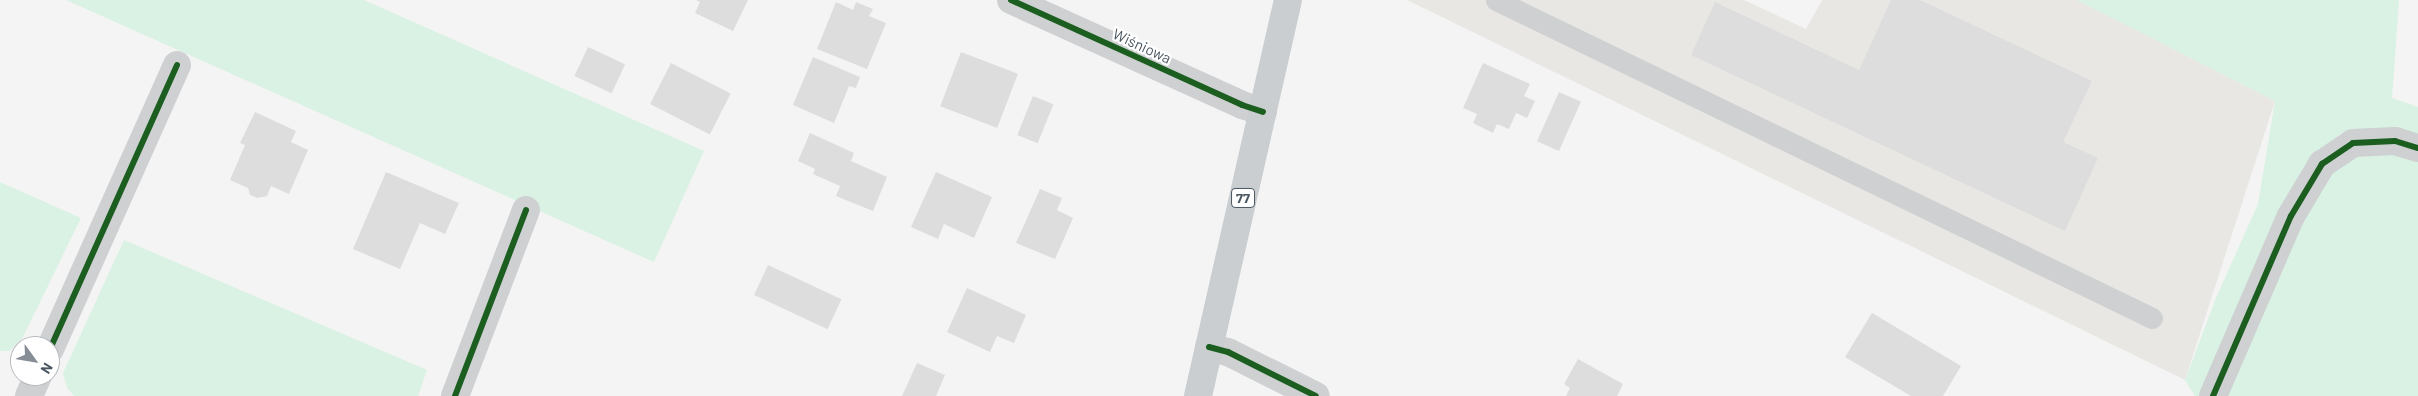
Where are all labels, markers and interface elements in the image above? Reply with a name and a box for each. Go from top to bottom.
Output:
street label: Wiśniowa [1110,25,1174,67]
road number: 77 [1230,187,1256,210]
north arrow [10,336,60,386]
text: N [38,360,57,377]

